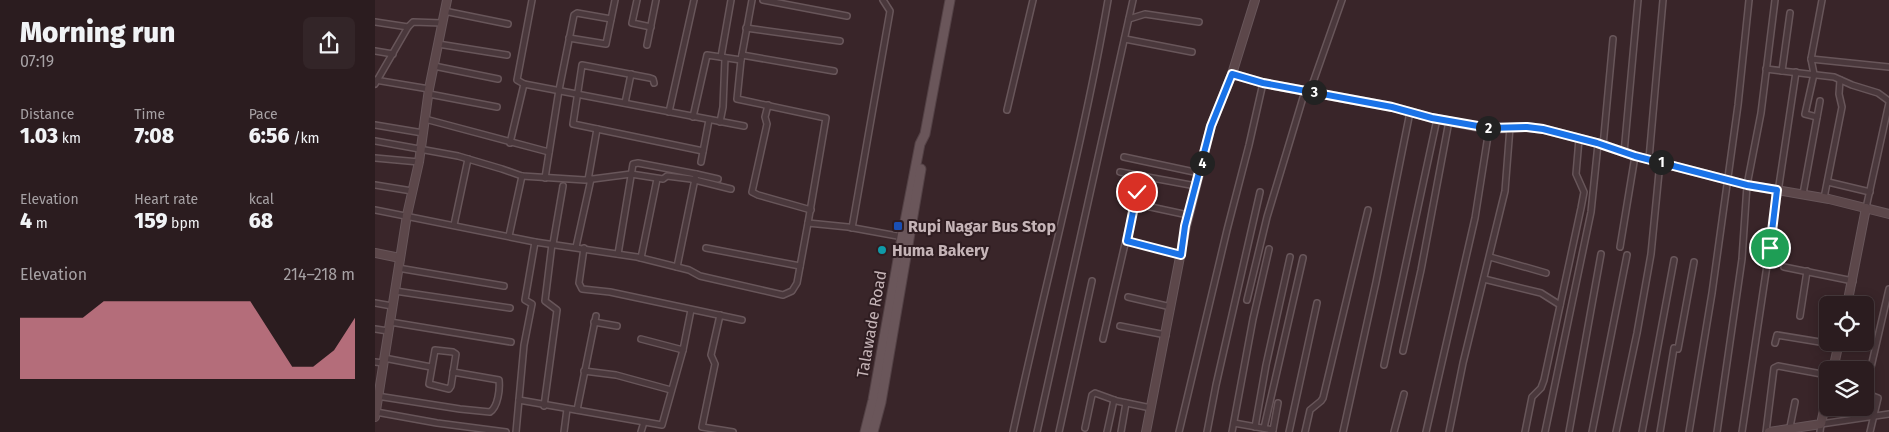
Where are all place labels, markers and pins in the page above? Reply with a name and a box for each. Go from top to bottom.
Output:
pin: 3 [1301,80,1327,104]
pin: 2 [1475,116,1501,140]
pin: 4 [1189,150,1215,176]
pin: 1 [1649,150,1673,174]
pin [1116,171,1158,213]
place label: Rupi Nagar Bus Stop [908,217,1056,236]
marker: Rupi Nagar Bus Stop [892,220,904,232]
pin [1749,227,1791,269]
place label: Huma Bakery [892,241,989,260]
marker: Huma Bakery [876,244,888,256]

